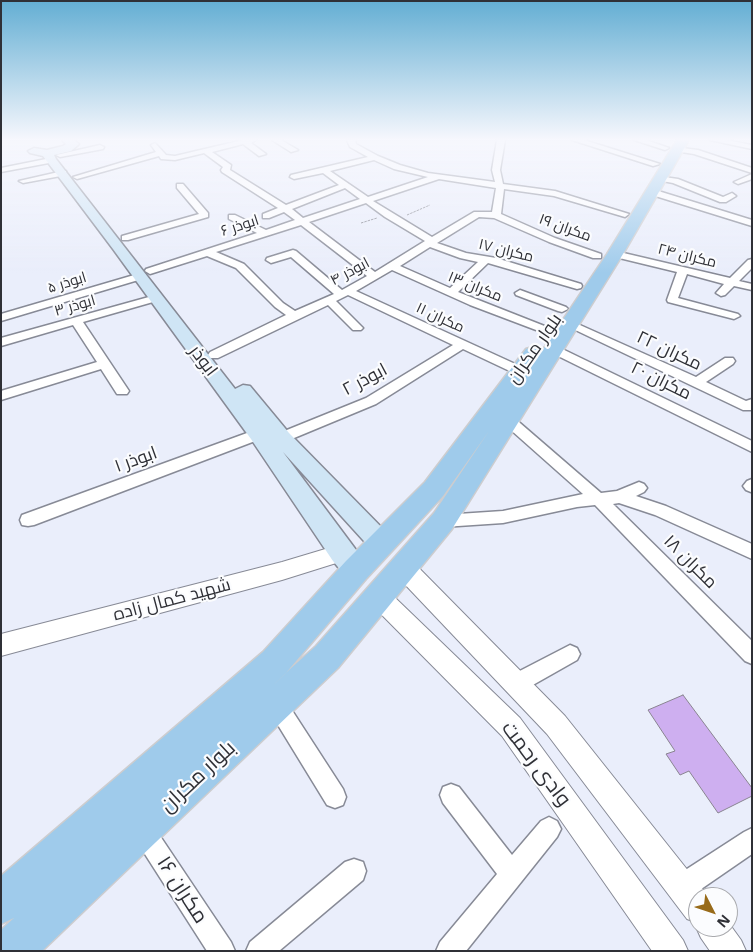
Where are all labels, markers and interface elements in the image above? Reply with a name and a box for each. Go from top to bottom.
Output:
street label: مکران ۱۹ [536,210,594,246]
street label: ابوذر ۶ [219,211,261,241]
street label: مکران ۱۷ [477,236,535,266]
street label: مکران ۲۴ [656,240,718,272]
street label: ابوذر ۴ [327,254,373,290]
street label: مکران ۱۳ [445,268,505,306]
street label: ابوذر ۵ [45,269,89,297]
street label: ابوذر ۳ [52,292,98,320]
street label: مکران ۱۱ [413,299,467,337]
street label: بلوار مکران [503,310,567,388]
street label: مکران ۲۲ [633,327,705,375]
street label: ابوذر [184,341,222,381]
street label: مکران ۲۰ [627,357,695,405]
street label: ابوذر ۲ [339,359,391,401]
street label: ابوذر ۱ [112,442,160,478]
street label: مکران ۱۸ [659,531,721,593]
street label: شهید کمال زاده [111,574,233,626]
street label: وادی رحمت [496,716,576,812]
street label: بلوار مکران [155,736,241,818]
street label: مکران ۱۶ [151,852,213,928]
north arrow [688,887,738,937]
text: N [713,911,735,932]

